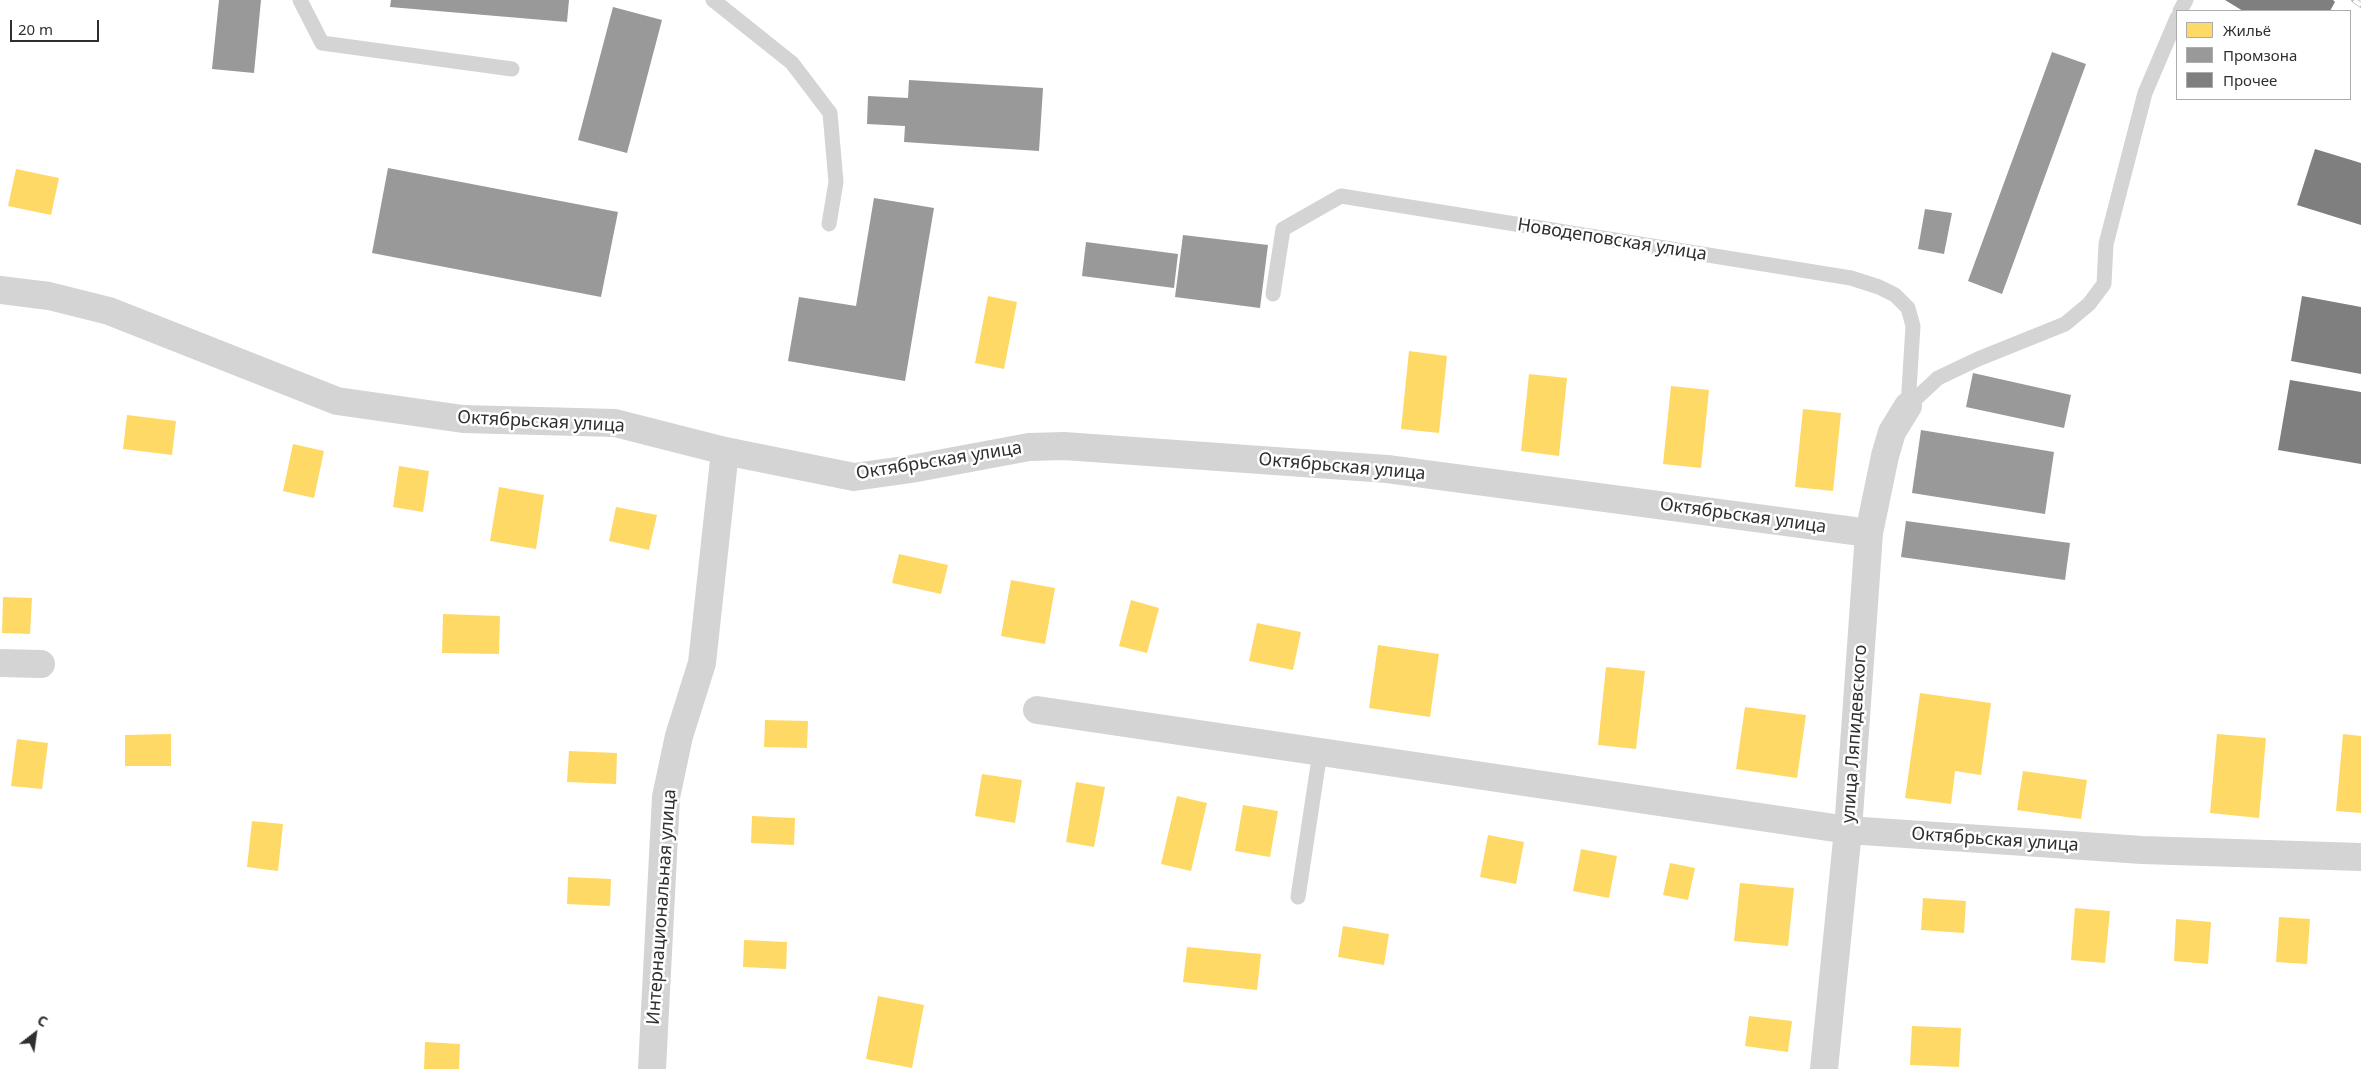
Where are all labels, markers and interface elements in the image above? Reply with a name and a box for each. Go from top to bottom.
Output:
scale bar [12,10,101,42]
legend [2176,10,2351,100]
text: 20 m [18,19,53,39]
text: Жильё [2223,20,2271,40]
text: Промзона [2223,45,2297,65]
text: Прочее [2223,70,2277,90]
street label: Новодеповская улица [1516,214,1708,266]
street label: Октябрьская улица [457,407,625,437]
street label: Октябрьская улица [854,437,1024,485]
street label: Октябрьская улица [1258,449,1426,485]
street label: Октябрьская улица [1658,494,1828,538]
street label: улица Ляпидевского [1838,644,1872,824]
street label: Интернациональная улица [643,788,681,1026]
street label: Октябрьская улица [1911,823,2079,857]
north arrow [10,1009,60,1059]
text: С [34,1010,51,1031]

